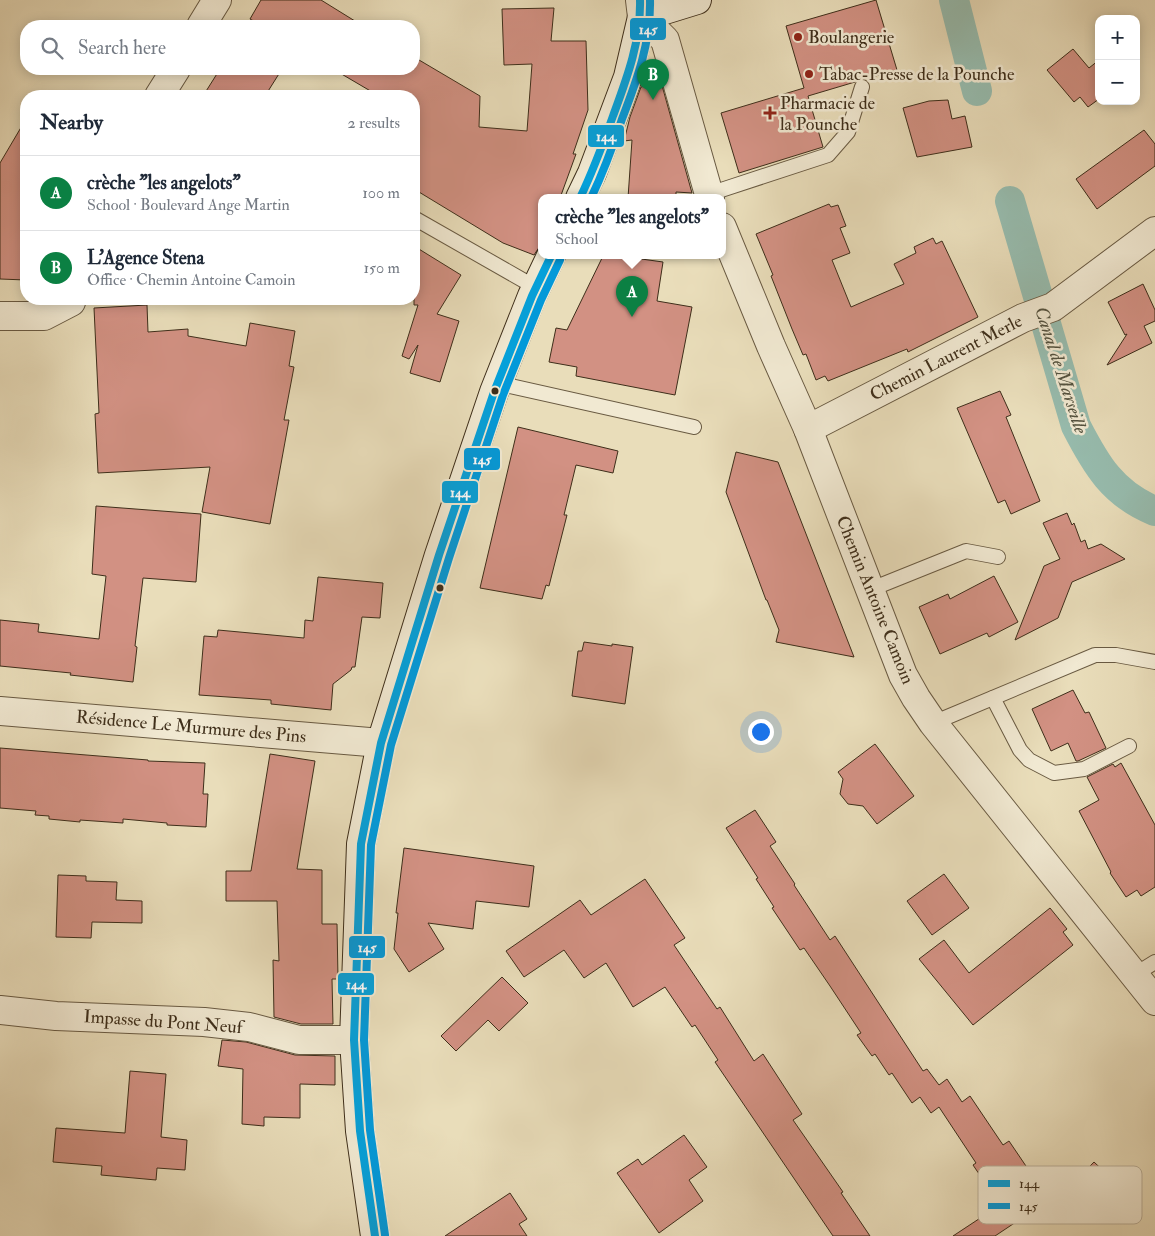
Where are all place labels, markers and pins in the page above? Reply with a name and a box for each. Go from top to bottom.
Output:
place label: Boulangerie [808,26,895,49]
marker: Boulangerie [792,31,804,43]
pin: B [637,59,669,100]
place label: Tabac-Presse de la Pounche [819,63,1015,86]
marker: Tabac-Presse de la Pounche [803,68,815,80]
place label: Pharmacie de la Pounche [780,92,876,136]
marker: Pharmacie de la Pounche [764,107,776,119]
pin: A [616,276,648,317]
unlabelled marker [490,386,500,396]
unlabelled marker [435,583,445,593]

